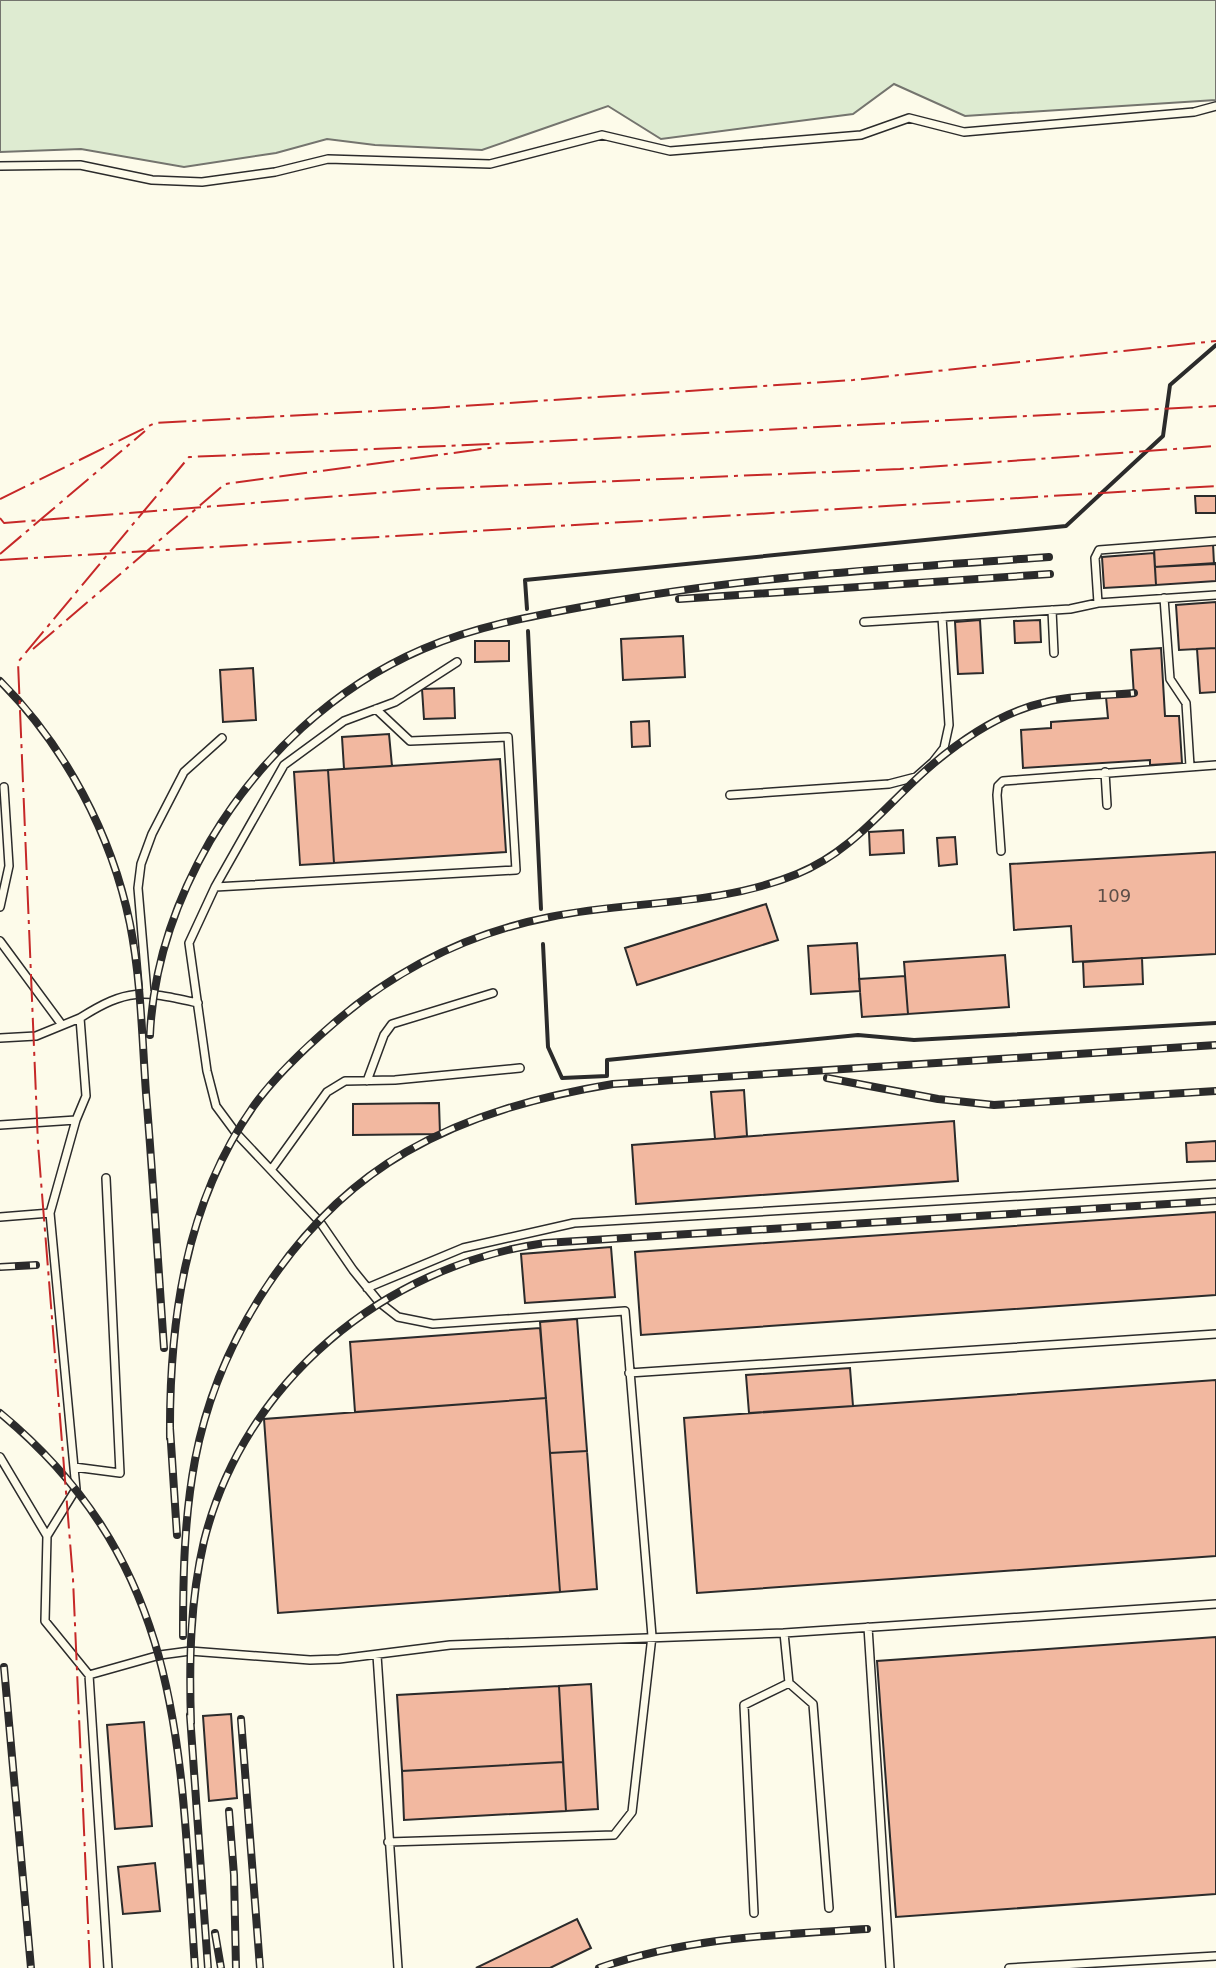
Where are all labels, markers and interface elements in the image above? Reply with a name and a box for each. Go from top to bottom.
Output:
house number: 109 [1097,885,1131,906]

